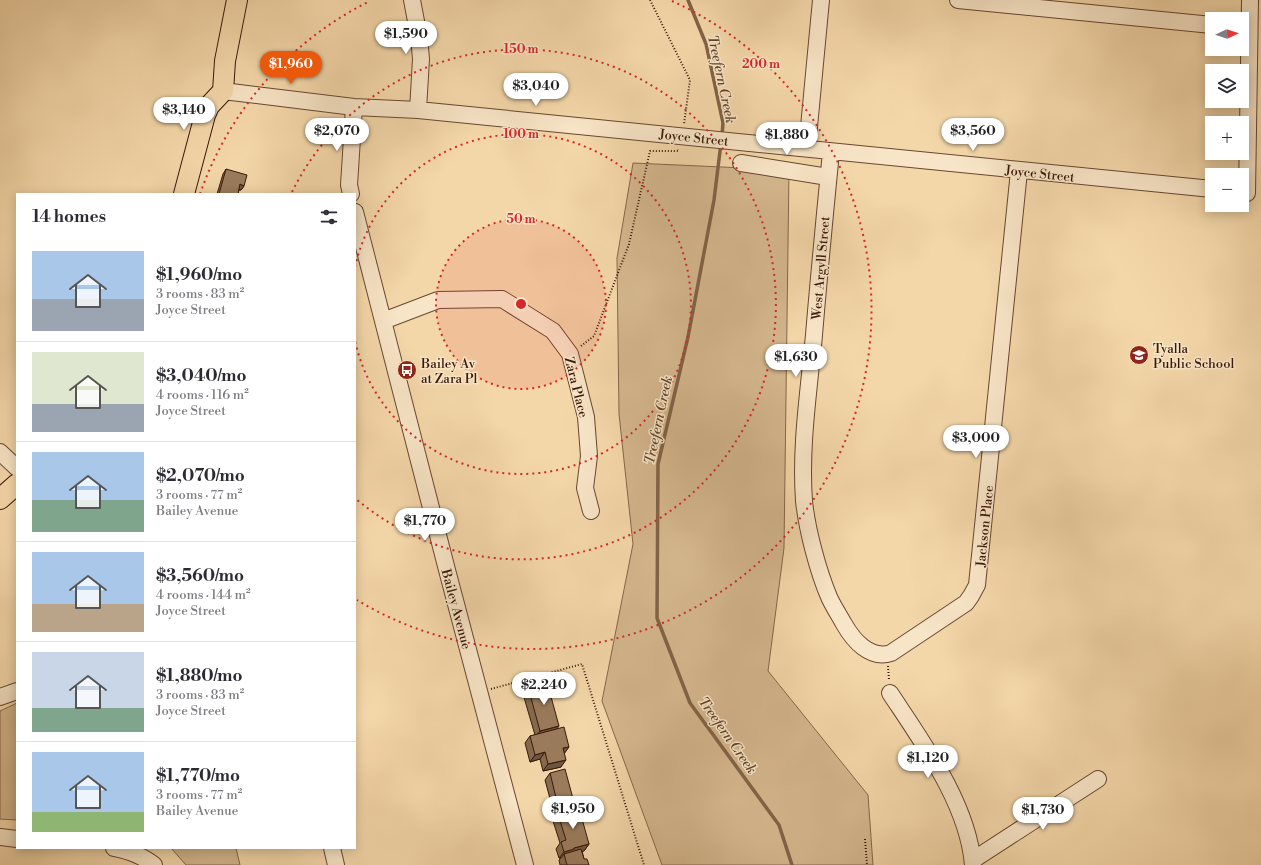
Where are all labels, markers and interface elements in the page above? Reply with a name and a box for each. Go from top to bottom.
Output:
north arrow [1205,12,1249,56]
map controls [1205,12,1249,212]
pin: $1,590 [373,21,439,55]
text: $1,590 [384,26,428,42]
water label: Treefern Creek [703,33,739,125]
text: 150 m [504,42,538,57]
pin: $1,960 [258,51,324,85]
text: $1,960 [269,56,313,72]
text: 200 m [742,57,780,72]
button: layers [1205,64,1249,108]
pin: $3,040 [503,73,569,107]
text: $3,040 [512,78,560,94]
pin: $3,140 [151,97,217,131]
text: $3,140 [162,102,206,118]
button: + [1205,116,1249,160]
pin: $2,070 [304,118,370,152]
pin: $3,560 [940,118,1006,152]
pin: $1,880 [754,122,820,156]
text: $2,070 [314,123,360,139]
text: $3,560 [950,123,996,139]
street label: Joyce Street [657,126,730,150]
text: 100 m [503,127,539,142]
text: $1,880 [765,127,809,143]
street label: Joyce Street [1003,162,1076,186]
button: − [1205,168,1249,212]
text: 14 homes [32,206,106,228]
icon: filters [318,206,340,228]
text: 50 m [506,212,536,227]
street label: West Argyll Street [808,215,834,321]
text: $1,960/mo [156,264,242,286]
icon: home [64,267,112,315]
text: 3 rooms · 83 m² [156,286,244,302]
centre of rings [514,297,528,311]
text: Joyce Street [156,302,226,318]
place label: Tyalla Public School [1153,341,1234,372]
pin: $1,630 [763,344,829,378]
school or university icon: Tyalla Public School [1128,344,1150,366]
text: $1,630 [774,349,818,365]
street label: Zara Place [561,355,591,420]
place label: Bailey Av at Zara Pl [420,356,478,387]
bus stop icon: Bailey Av at Zara Pl [396,359,418,381]
text: $3,040/mo [156,365,246,387]
icon: home [64,368,112,416]
water label: Treefern Creek [641,374,677,466]
text: 4 rooms · 116 m² [156,387,249,403]
text: Joyce Street [156,403,226,419]
pin: $3,000 [943,425,1009,459]
text: $3,000 [952,430,1000,446]
text: $2,070/mo [156,465,245,487]
icon: home [64,468,112,516]
street label: Jackson Place [973,484,997,569]
text: 3 rooms · 77 m² [156,487,242,503]
text: Bailey Avenue [156,503,238,519]
pin: $1,770 [392,508,458,542]
text: $1,770 [404,513,446,529]
text: $3,560/mo [156,565,244,587]
street label: Bailey Avenue [437,567,475,651]
icon: home [64,568,112,616]
text: 4 rooms · 144 m² [156,587,251,603]
text: Joyce Street [156,603,226,619]
text: $1,880/mo [156,665,242,687]
icon: home [64,668,112,716]
pin: $2,240 [511,672,577,706]
text: $2,240 [521,677,567,693]
text: 3 rooms · 83 m² [156,687,244,703]
water label: Treefern Creek [694,694,760,778]
text: Joyce Street [156,703,226,719]
pin: $1,120 [895,745,961,779]
text: $1,120 [907,750,949,766]
text: $1,770/mo [156,765,240,787]
icon: home [64,768,112,816]
text: 3 rooms · 77 m² [156,787,242,803]
pin: $1,950 [540,796,606,830]
pin: $1,730 [1010,797,1076,831]
text: $1,950 [551,801,595,817]
text: $1,730 [1022,802,1064,818]
text: Bailey Avenue [156,803,238,819]

